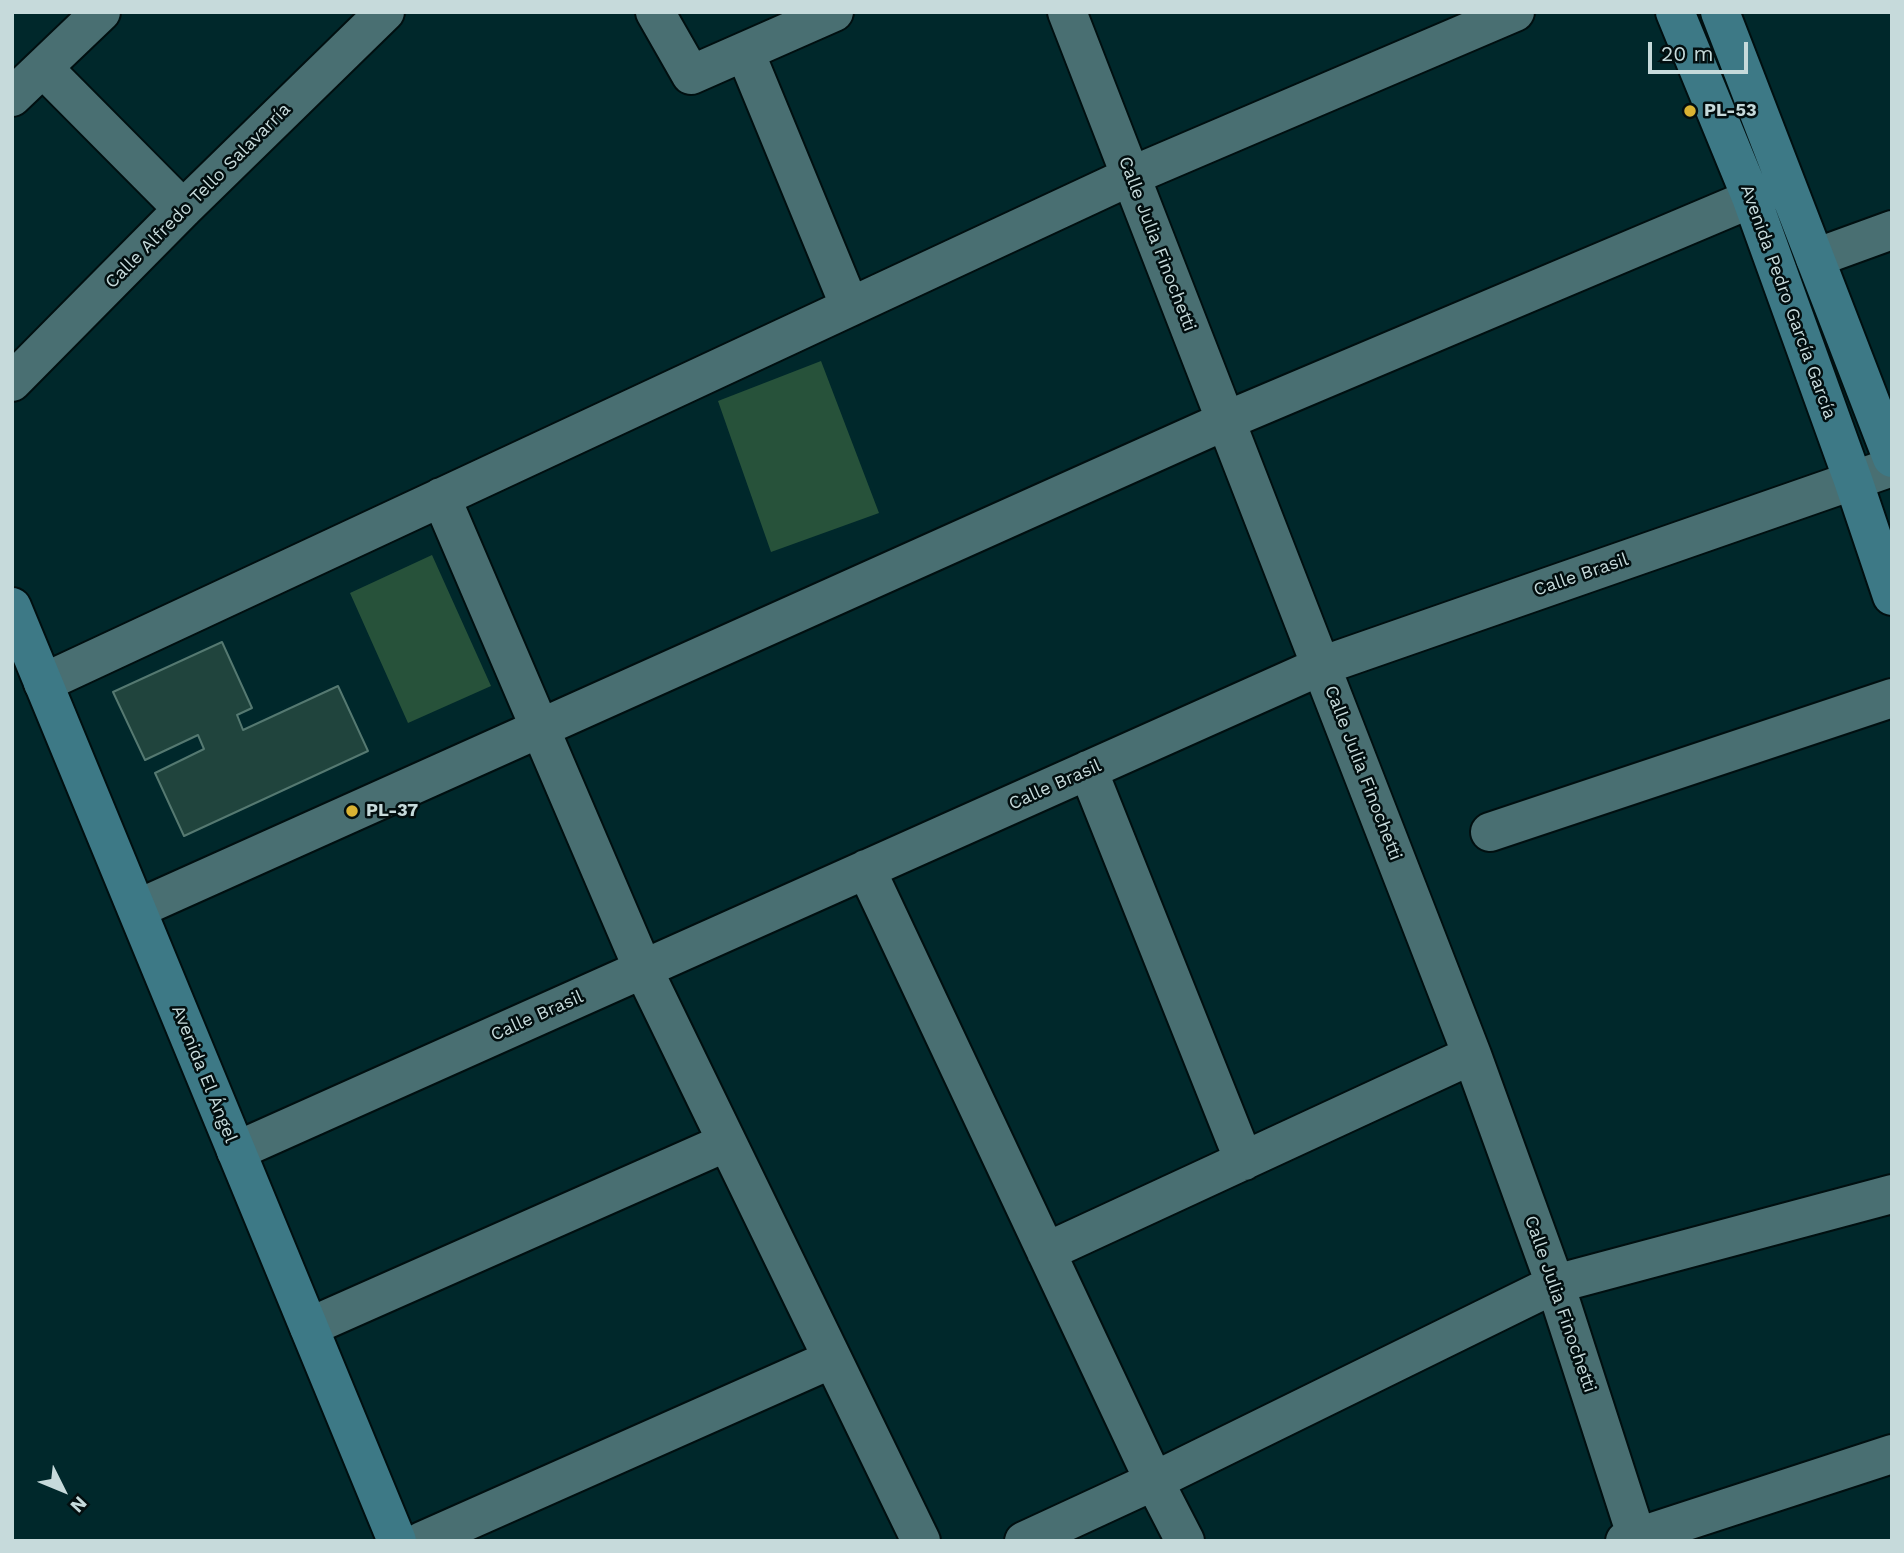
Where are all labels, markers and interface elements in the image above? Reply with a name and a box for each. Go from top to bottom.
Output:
scale bar [1652,28,1752,72]
text: 20 m [1661,41,1713,66]
street label: Calle Alfredo Tello Salavarría [101,99,295,293]
place label: PL-53 [1704,100,1757,122]
marker: PL-53 [1682,103,1698,119]
street label: Calle Julia Finochetti [1114,153,1200,335]
street label: Avenida Pedro García García [1735,182,1841,422]
street label: Calle Brasil [1531,549,1631,601]
street label: Calle Julia Finochetti [1320,682,1406,864]
street label: Calle Brasil [1005,755,1105,815]
place label: PL-37 [366,800,418,822]
marker: PL-37 [344,803,360,819]
street label: Calle Brasil [487,986,587,1046]
street label: Avenida El Ángel [167,1002,241,1146]
street label: Calle Julia Finochetti [1520,1213,1600,1395]
north arrow [28,1455,98,1525]
text: N [66,1492,92,1518]

